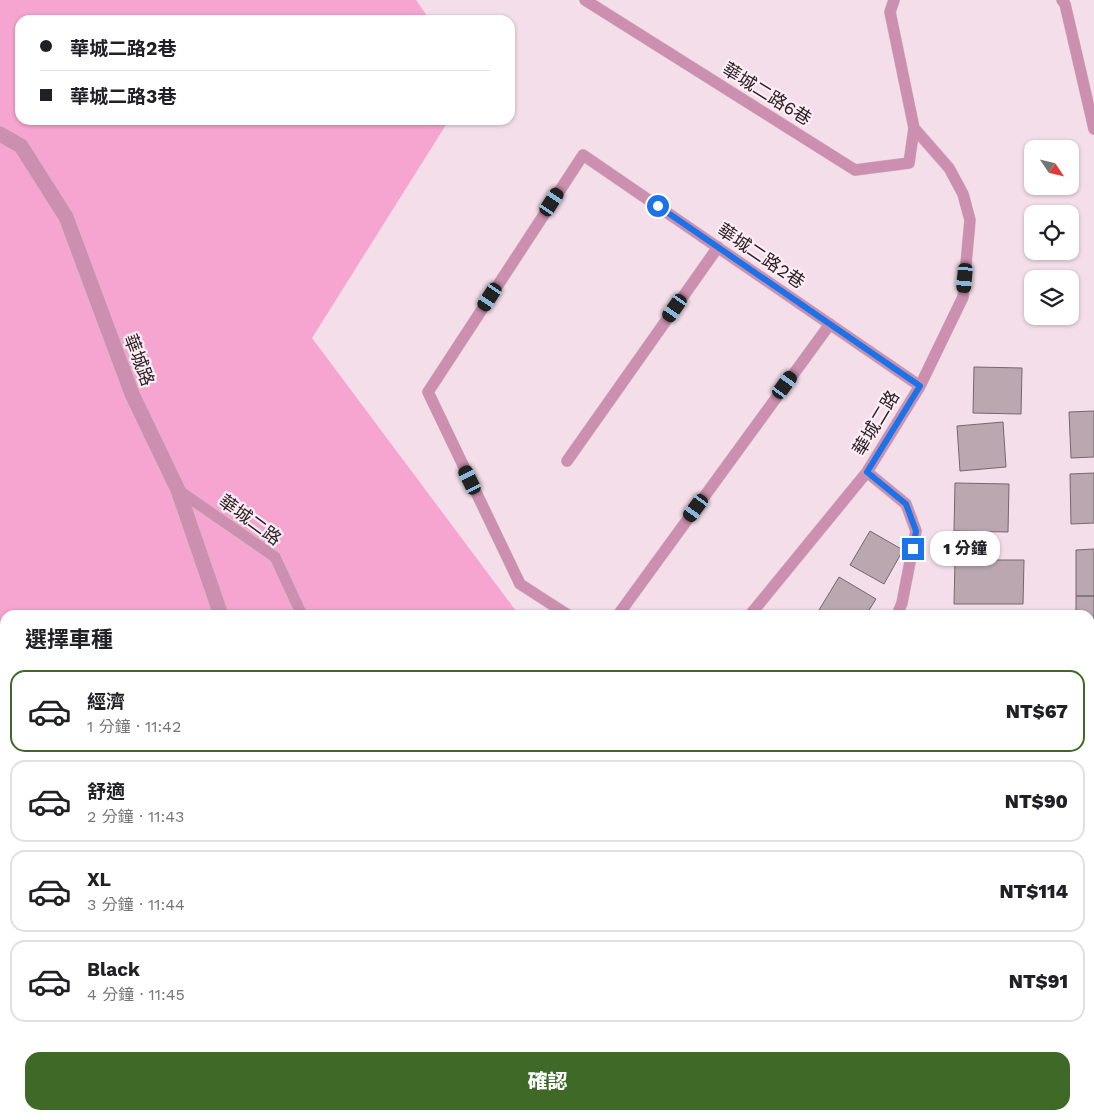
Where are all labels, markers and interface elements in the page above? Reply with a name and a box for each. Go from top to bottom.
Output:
text: 華城二路2巷 [70,37,176,60]
street label: 華城二路6巷 [719,58,816,129]
text: 華城二路3巷 [70,85,176,108]
north arrow [1024,140,1079,195]
map controls [1024,140,1079,325]
car [537,185,566,219]
route start [647,195,669,217]
button: locate [1024,205,1079,260]
street label: 華城二路2巷 [714,219,809,292]
car [956,262,973,294]
button: layers [1024,270,1079,325]
car [475,280,504,314]
car [660,291,689,325]
street label: 華城路 [120,331,159,389]
car [770,368,799,402]
street label: 華城二路 [848,386,903,459]
car [456,463,483,497]
street label: 華城二路 [215,490,286,549]
car [681,491,710,525]
callout: 1 分鐘 [930,532,1000,566]
route end [902,538,924,560]
text: 1 分鐘 [943,539,987,558]
text: 選擇車種 [25,627,113,652]
icon: car [27,689,72,734]
text: 經濟 [87,690,125,713]
text: NT$67 [1006,700,1068,723]
text: 1 分鐘 · 11:42 [87,717,181,736]
icon: car [27,779,72,824]
text: 舒適 [87,780,125,803]
text: NT$90 [1005,790,1068,813]
text: 2 分鐘 · 11:43 [87,807,184,826]
text: XL [87,868,111,891]
icon: car [27,869,72,914]
text: NT$114 [999,880,1068,903]
text: 3 分鐘 · 11:44 [87,895,185,914]
text: Black [87,958,140,981]
icon: car [27,959,72,1004]
text: NT$91 [1009,970,1068,993]
text: 4 分鐘 · 11:45 [87,985,185,1004]
button: 確認 [25,1052,1070,1110]

